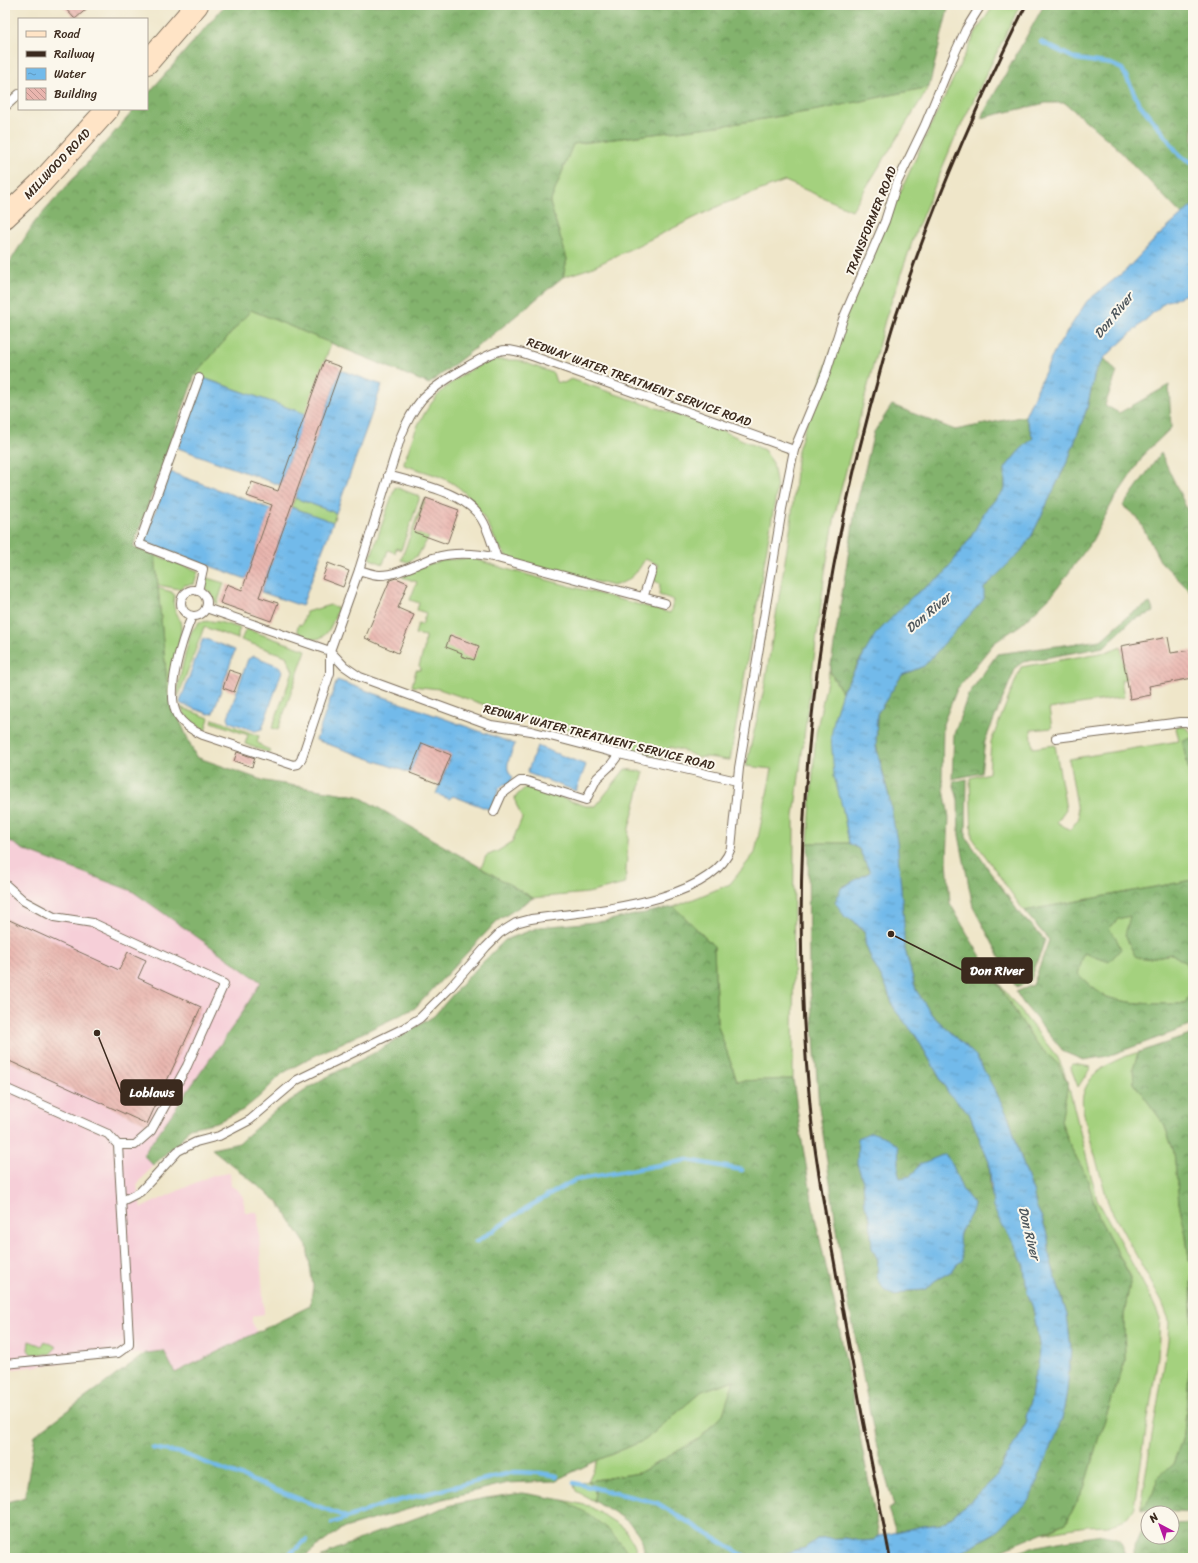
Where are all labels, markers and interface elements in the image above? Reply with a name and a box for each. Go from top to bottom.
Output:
legend [18,18,148,110]
text: Road [54,23,81,45]
text: Railway [54,43,95,65]
text: Water [54,63,87,85]
text: Building [54,83,97,105]
street label: MILLWOOD ROAD [18,123,97,205]
street label: TRANSFORMER ROAD [839,162,903,279]
water label: Don River [1087,285,1141,343]
street label: REDWAY WATER TREATMENT SERVICE ROAD [524,331,755,433]
water label: Don River [900,585,958,639]
street label: REDWAY WATER TREATMENT SERVICE ROAD [481,698,718,777]
callout: Don River [962,958,1032,983]
text: Don River [970,959,1026,982]
callout: Loblaws [121,1080,182,1105]
text: Loblaws [130,1081,175,1104]
water label: Don River [1012,1204,1048,1265]
north arrow [1140,1505,1180,1545]
text: N [1144,1508,1163,1528]

